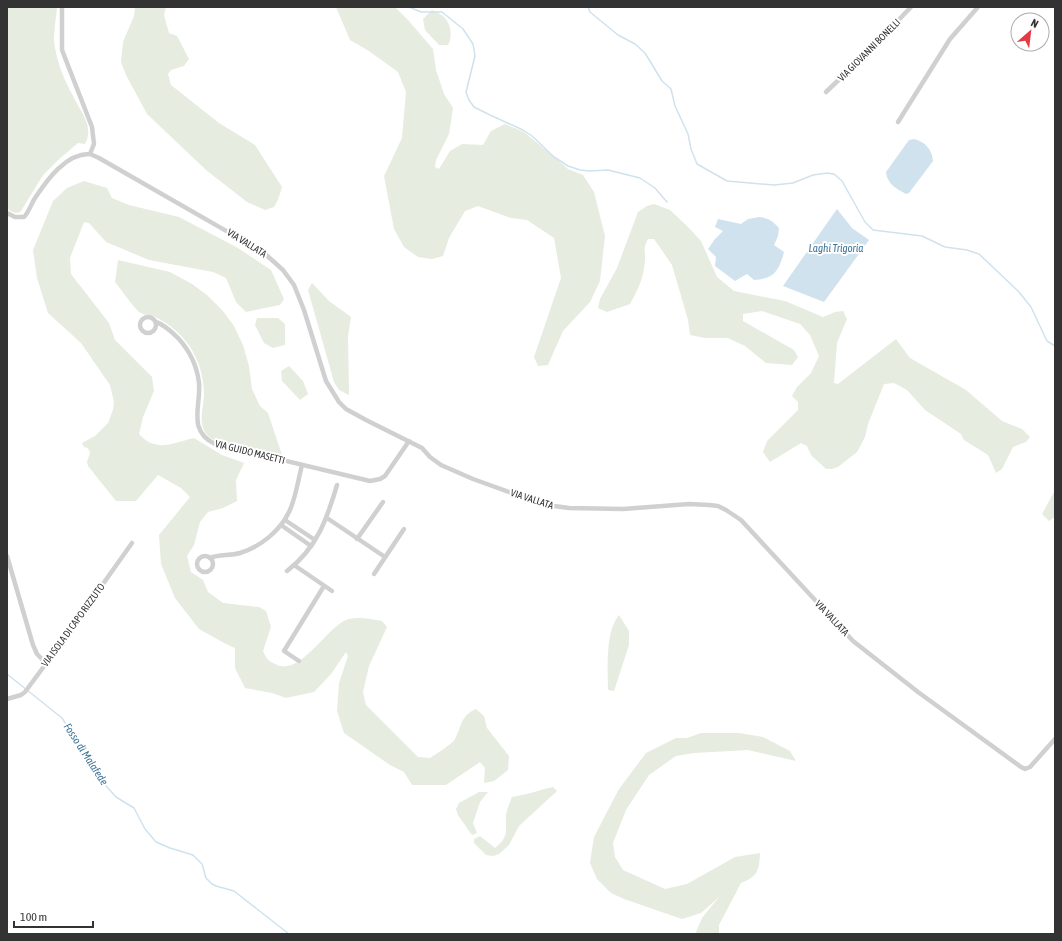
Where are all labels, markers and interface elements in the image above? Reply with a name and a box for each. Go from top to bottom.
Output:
north arrow [1010,12,1050,52]
text: N [1029,16,1040,30]
street label: VIA GIOVANNI BONELLI [836,17,902,83]
street label: VIA VALLATA [225,227,269,259]
water label: Laghi Trigoria [809,242,863,254]
street label: VIA GUIDO MASETTI [214,438,286,466]
street label: VIA VALLATA [509,487,555,511]
street label: VIA ISOLA DI CAPO RIZZUTO [39,581,107,669]
street label: VIA VALLATA [813,598,851,638]
water label: Fosso di Malafede [62,721,110,787]
scale bar [14,903,93,929]
text: 100 m [20,910,47,924]

